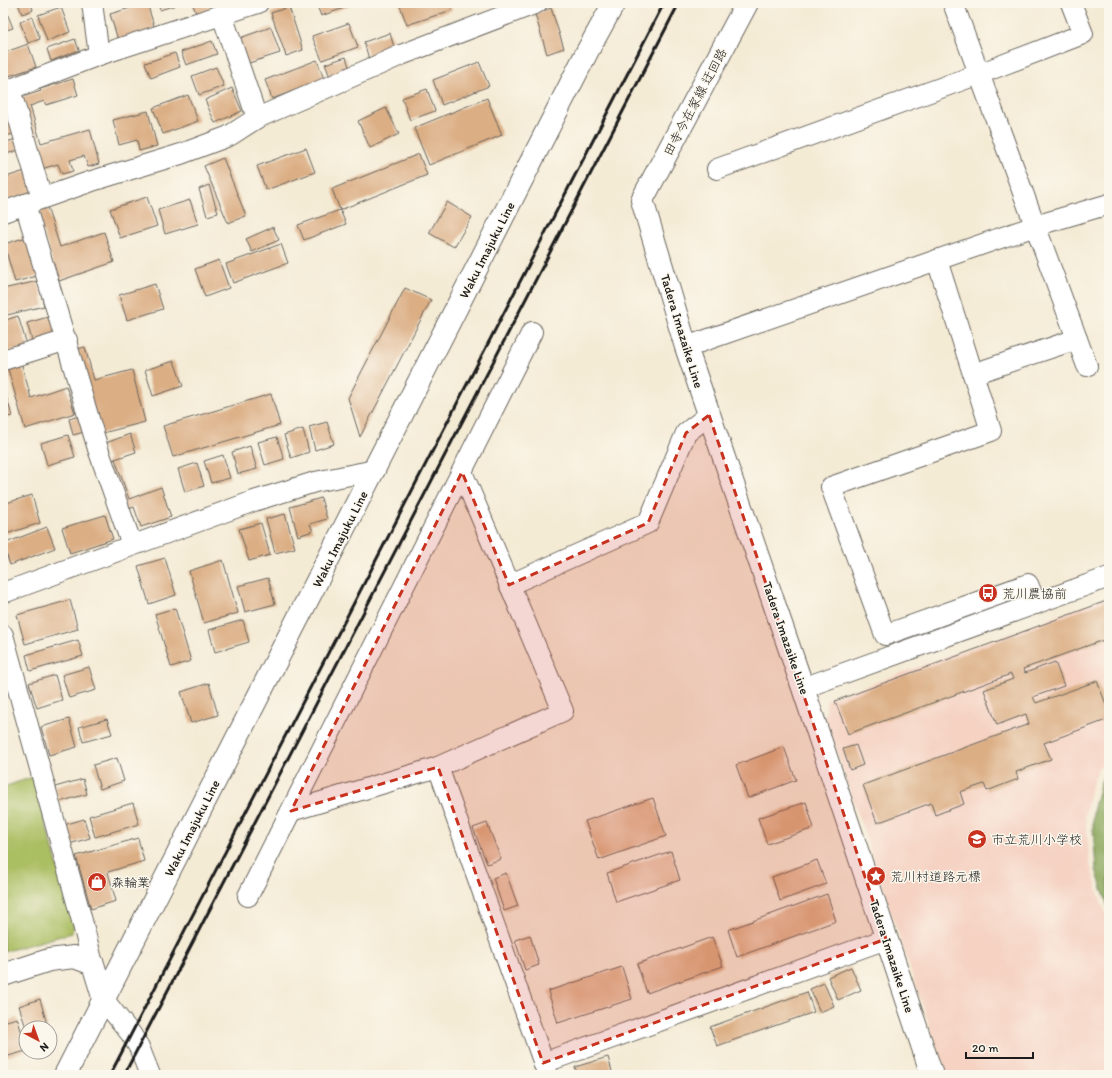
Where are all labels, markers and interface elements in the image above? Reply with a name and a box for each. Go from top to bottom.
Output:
street label: 田寺今在家線 迂回路 [660,46,730,158]
street label: Waku Imajuku Line [456,199,518,301]
street label: Tadera Imazaike Line [658,272,706,390]
street label: Waku Imajuku Line [309,488,371,590]
street label: Tadera Imazaike Line [760,580,812,696]
bus stop icon: 荒川農協前 [977,582,999,604]
place label: 荒川農協前 [1002,586,1067,601]
street label: Waku Imajuku Line [161,777,223,879]
school or university icon: 市立荒川小学校 [966,828,988,850]
place label: 市立荒川小学校 [991,832,1082,847]
place icon: 荒川村道路元標 [865,865,887,887]
place label: 荒川村道路元標 [890,869,981,884]
shop icon: 森輪業 [86,871,108,893]
place label: 森輪業 [111,875,150,890]
street label: Tadera Imazaike Line [867,897,917,1015]
north arrow [18,1020,58,1060]
scale bar [966,1034,1033,1060]
text: N [37,1040,51,1055]
text: 20 m [972,1041,999,1055]

